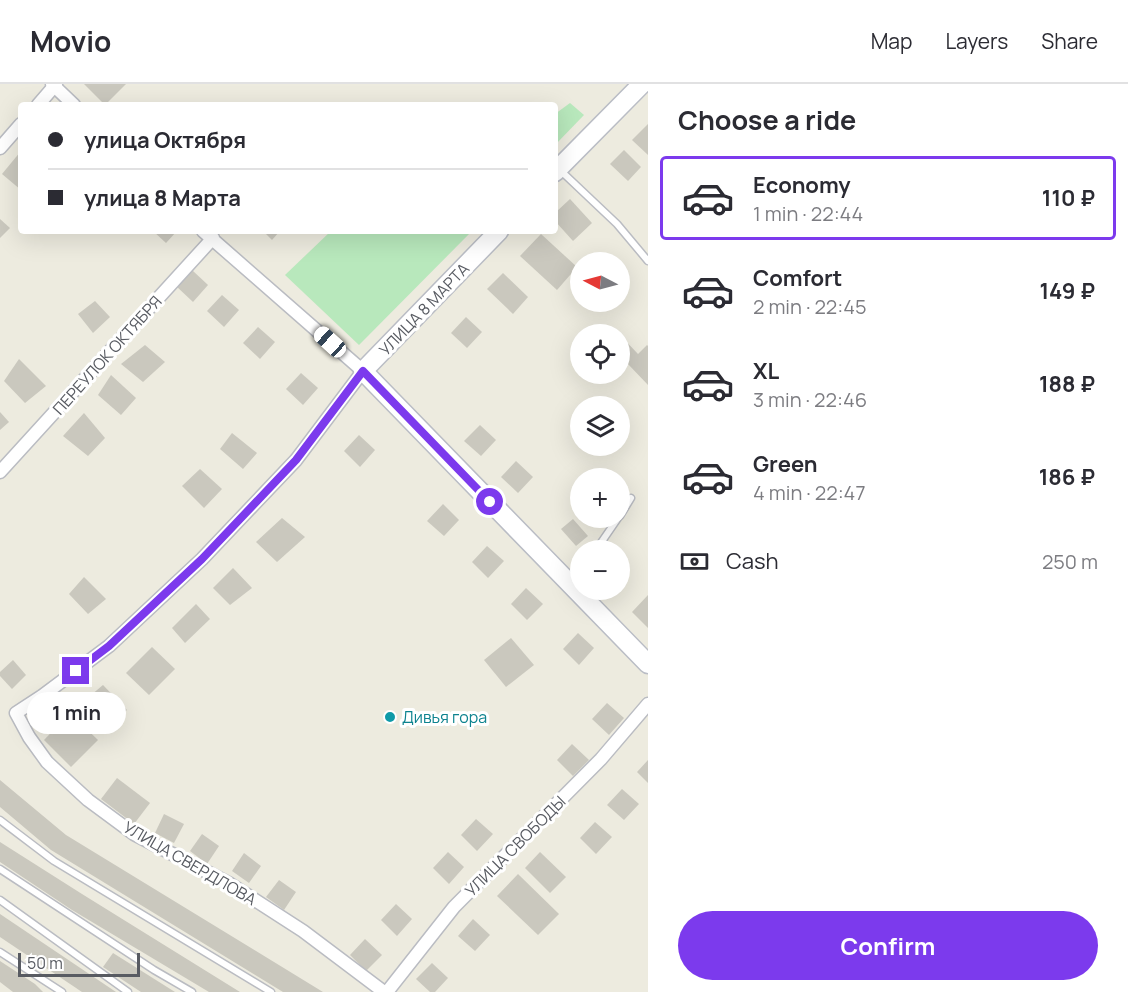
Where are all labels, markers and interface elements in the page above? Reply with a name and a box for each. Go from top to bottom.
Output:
text: Movio [30,22,111,60]
text: Map [871,27,912,55]
text: Layers [945,27,1008,55]
text: Share [1041,27,1098,55]
text: Choose a ride [678,101,856,138]
text: улица Октября [84,125,246,155]
text: Economy [753,170,851,200]
icon: car [681,171,735,225]
text: улица 8 Марта [84,183,241,213]
text: 110 ₽ [1042,183,1095,213]
text: 1 min · 22:44 [753,200,863,227]
north arrow [570,252,630,312]
map controls [570,252,630,600]
street label: УЛИЦА 8 МАРТА [374,258,474,360]
text: Comfort [753,263,842,293]
icon: car [681,264,735,318]
text: 149 ₽ [1039,276,1095,306]
street label: ПЕРЕУЛОК ОКТЯБРЯ [48,291,166,419]
text: 2 min · 22:45 [753,293,867,320]
car [311,323,349,361]
button: locate [570,324,630,384]
text: XL [753,356,779,386]
icon: car [681,357,735,411]
text: 188 ₽ [1039,369,1095,399]
text: 3 min · 22:46 [753,386,867,413]
button: layers [570,396,630,456]
text: Green [753,449,818,479]
icon: car [681,450,735,504]
text: 186 ₽ [1039,462,1095,492]
button: + [570,468,630,528]
text: 4 min · 22:47 [753,479,865,506]
route start [476,488,503,515]
button: − [570,540,630,600]
icon: cash [678,545,711,578]
text: Cash [726,546,779,576]
text: 250 m [1042,548,1098,575]
route end [62,657,89,684]
callout: 1 min [26,692,125,734]
text: 1 min [52,699,101,726]
place label: Дивья гора [402,706,487,728]
marker: Дивья гора [383,710,397,724]
street label: УЛИЦА СВОБОДЫ [460,791,570,901]
street label: УЛИЦА СВЕРДЛОВА [120,816,260,910]
button: Confirm [678,911,1098,980]
scale bar [18,950,140,978]
text: 50 m [27,952,63,974]

